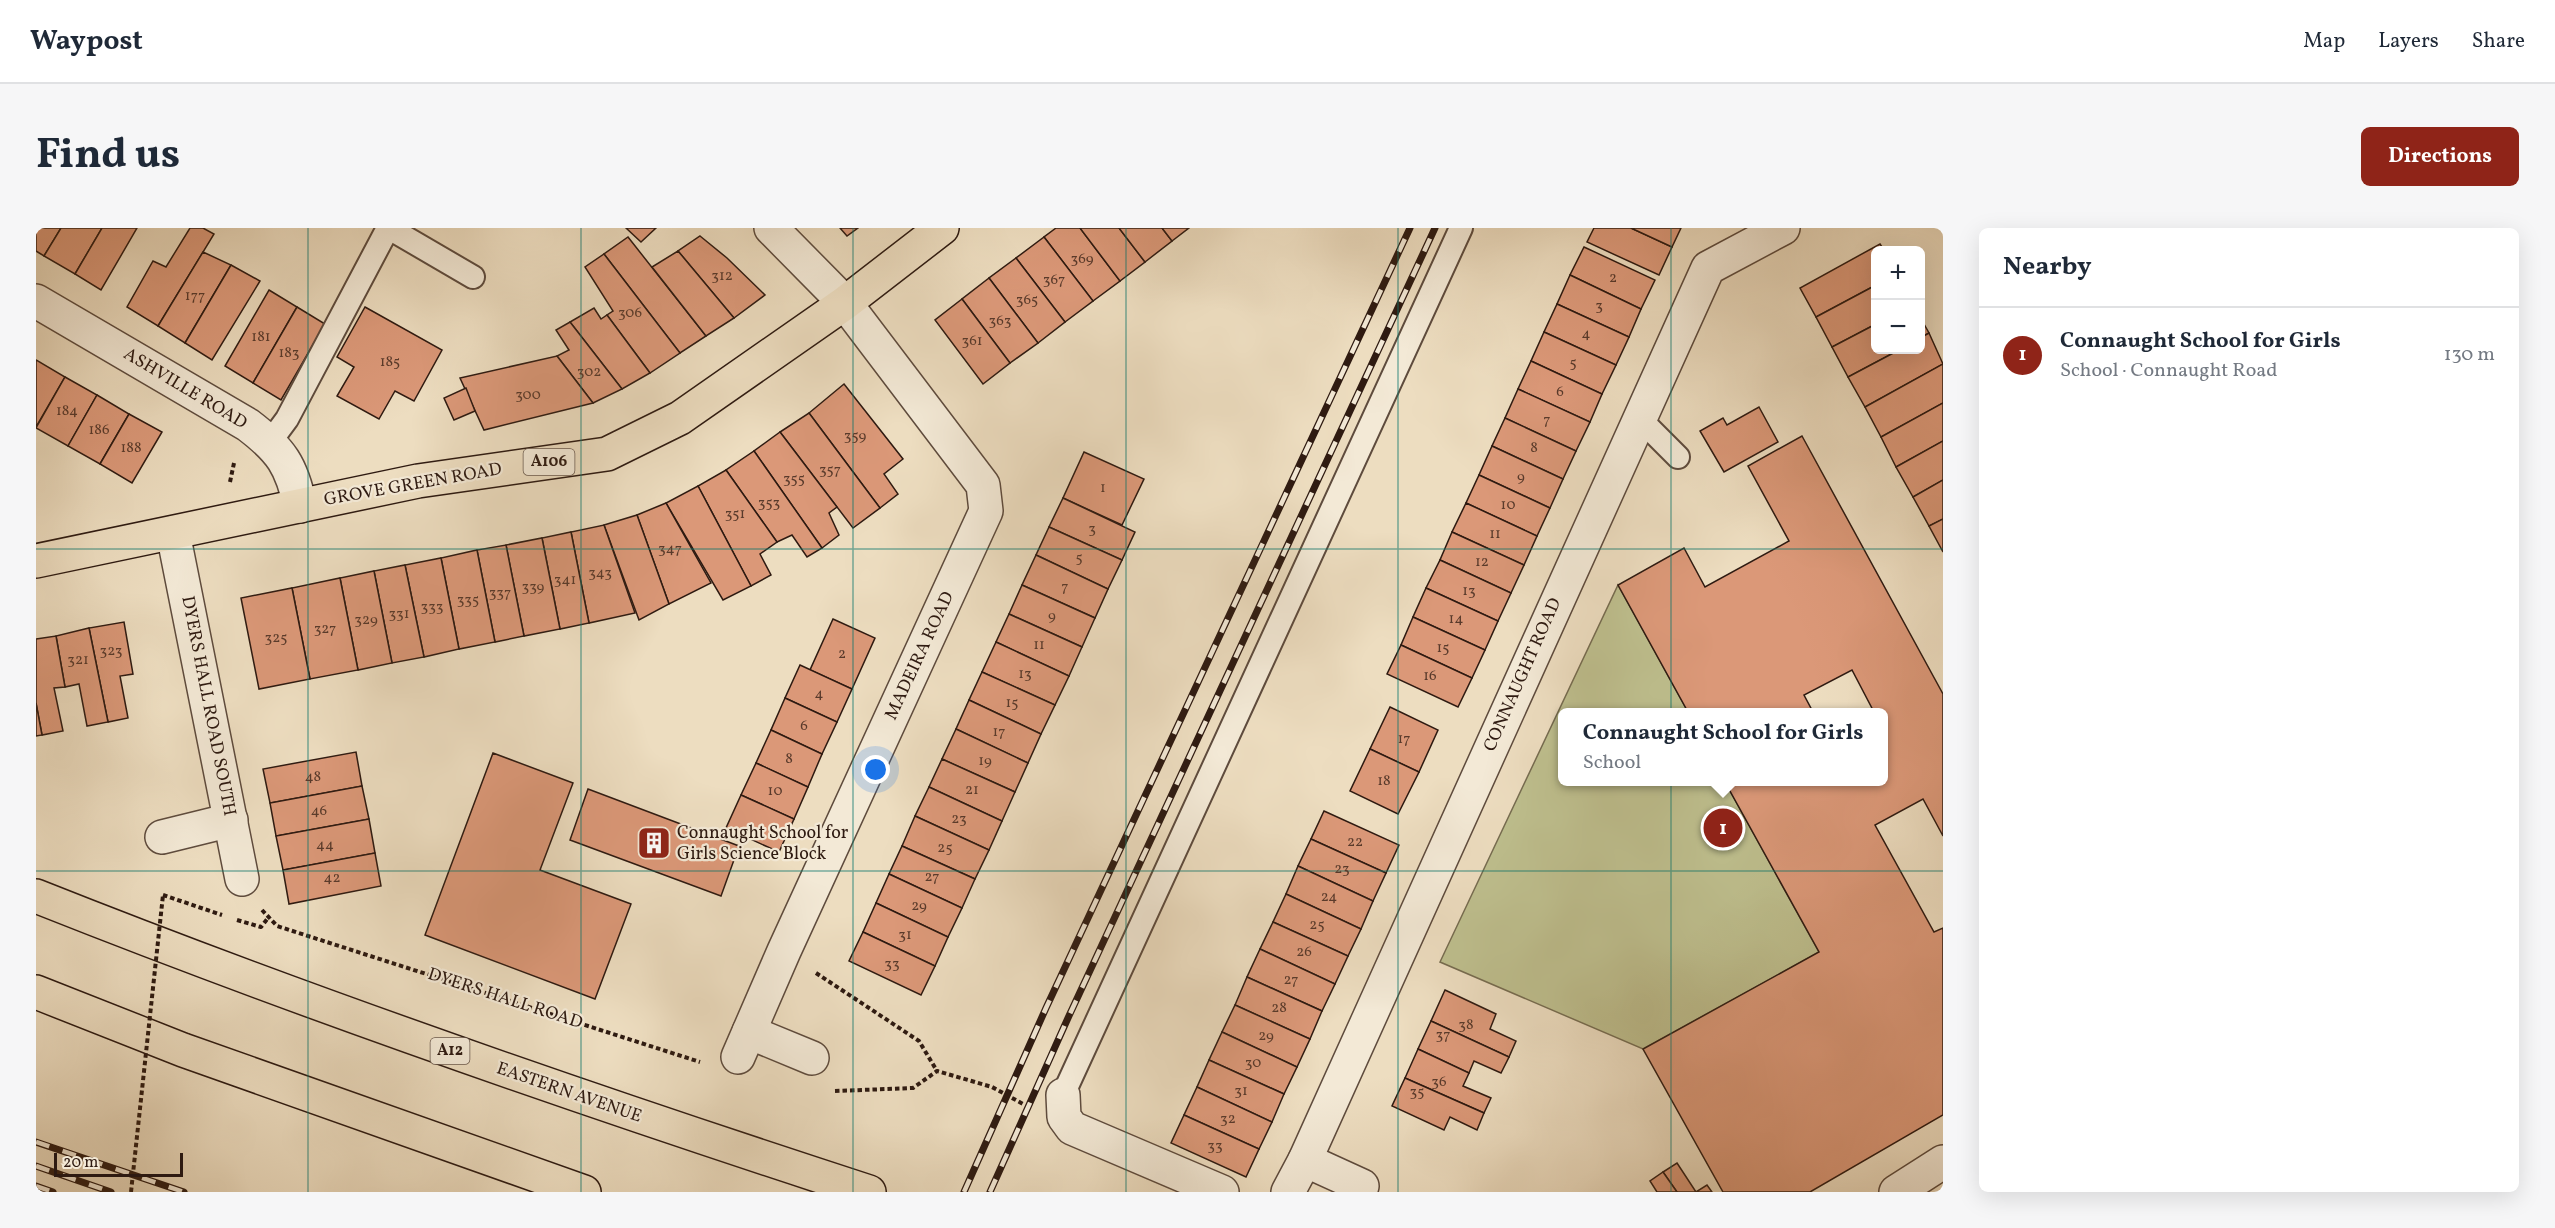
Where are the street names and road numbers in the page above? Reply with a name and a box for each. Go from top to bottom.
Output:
street label: ASHVILLE ROAD [118,342,252,436]
road number: A106 [524,449,574,475]
street label: GROVE GREEN ROAD [322,457,504,513]
street label: MADEIRA ROAD [879,588,961,724]
street label: DYERS HALL ROAD SOUTH [174,594,242,818]
street label: CONNAUGHT ROAD [1478,594,1568,756]
street label: DYERS HALL ROAD [424,962,586,1036]
road number: A12 [430,1038,470,1064]
street label: EASTERN AVENUE [493,1056,645,1130]

